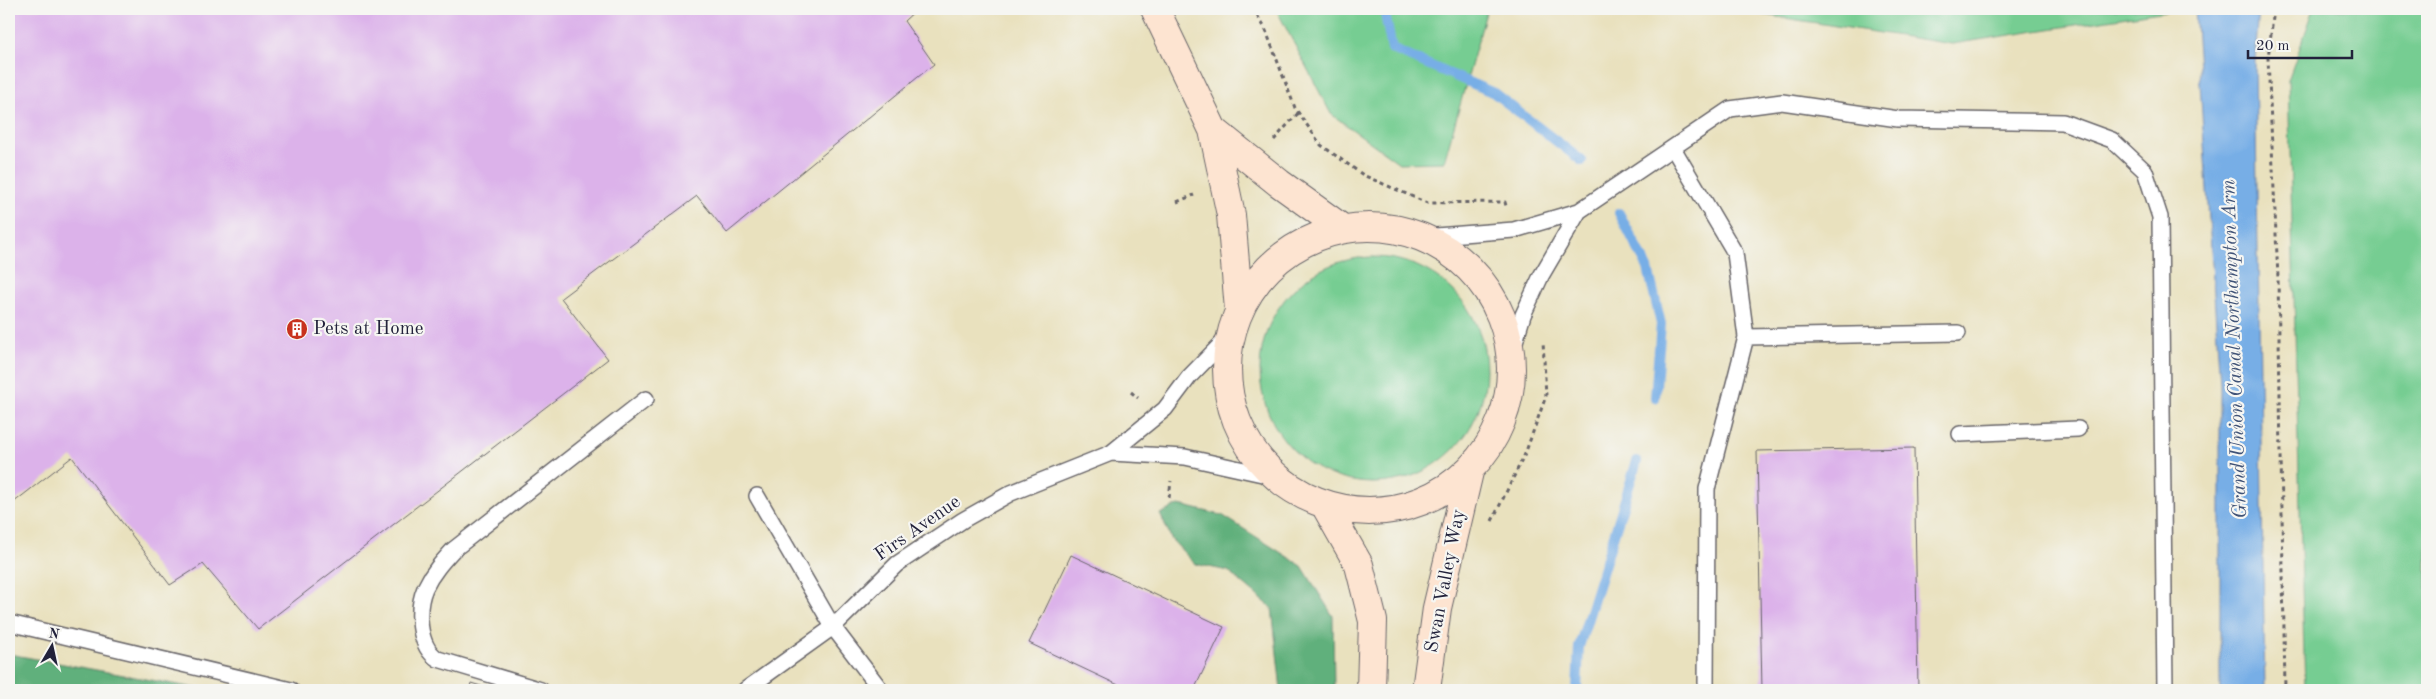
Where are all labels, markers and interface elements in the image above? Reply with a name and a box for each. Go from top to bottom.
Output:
scale bar [2248,28,2352,60]
text: 20 m [2256,39,2290,54]
water label: Grand Union Canal Northampton Arm [2219,179,2251,519]
building icon: Pets at Home [285,317,309,341]
place label: Pets at Home [313,320,423,339]
street label: Firs Avenue [872,493,964,565]
street label: Swan Valley Way [1423,508,1469,654]
north arrow [28,622,78,672]
text: N [47,626,61,642]

